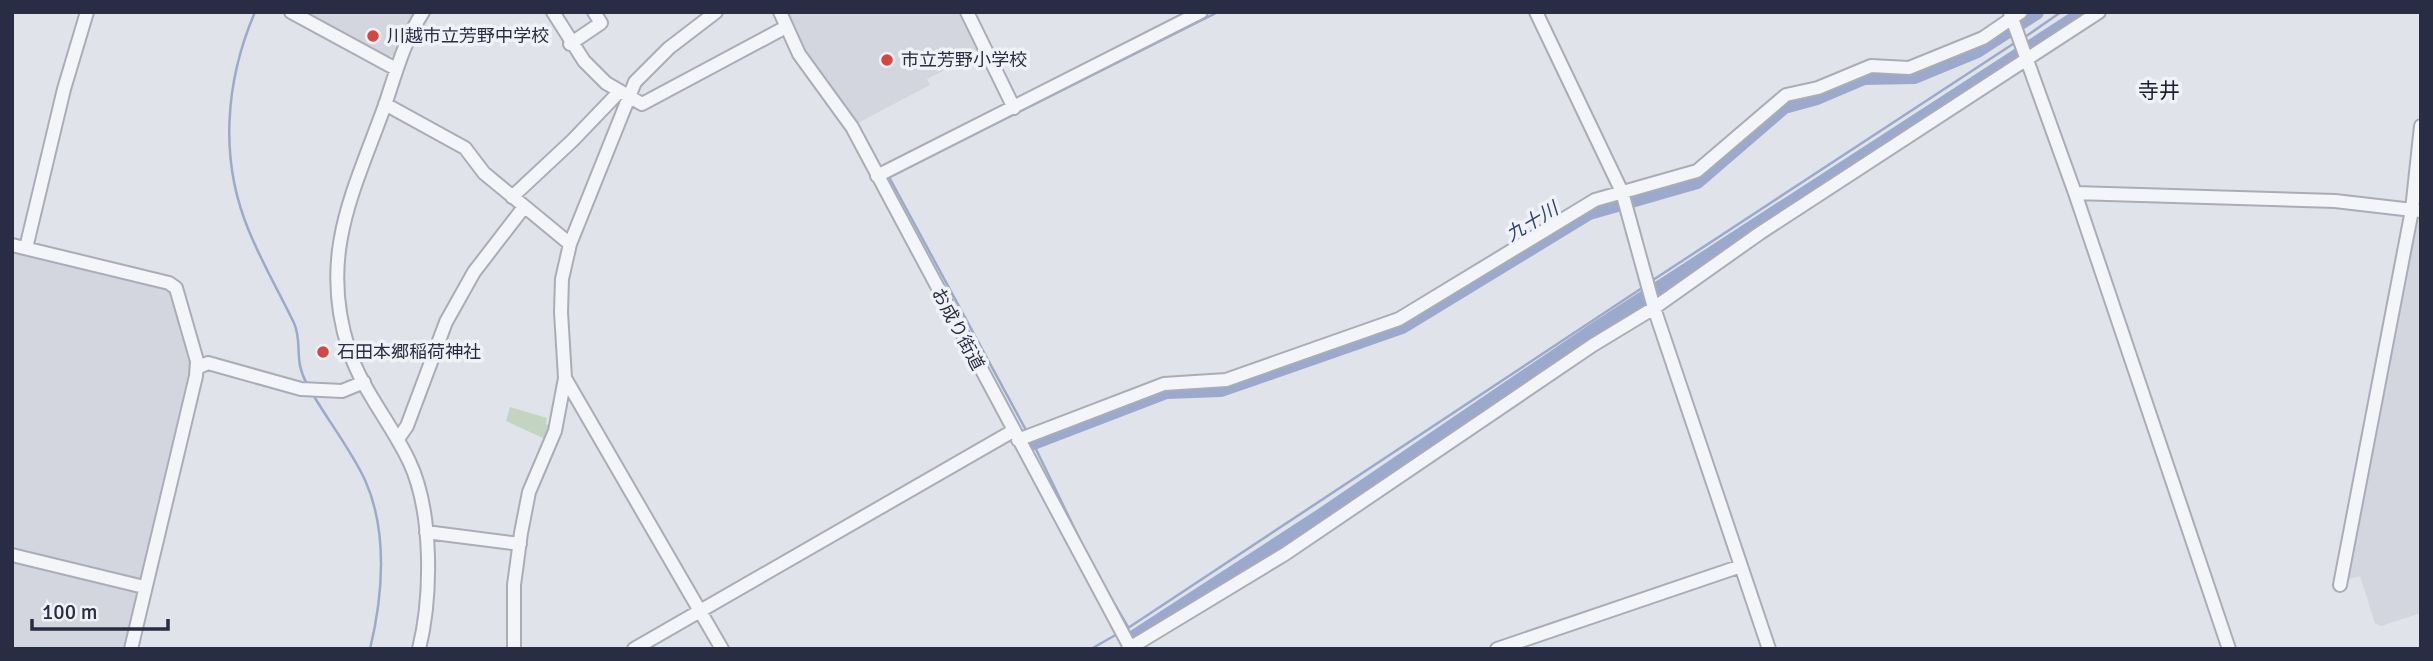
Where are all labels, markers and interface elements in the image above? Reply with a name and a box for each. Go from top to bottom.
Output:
place label: 川越市立芳野中学校 [387,25,549,47]
marker: 川越市立芳野中学校 [365,28,381,44]
place label: 市立芳野小学校 [901,49,1027,71]
marker: 市立芳野小学校 [879,52,895,68]
district label: 寺井 [2138,78,2180,104]
water label: 九十川 [1501,196,1564,247]
street label: お成り街道 [927,284,989,374]
place label: 石田本郷稲荷神社 [337,341,481,363]
marker: 石田本郷稲荷神社 [315,344,331,360]
scale bar [32,588,168,632]
text: 100 m [42,599,97,625]

